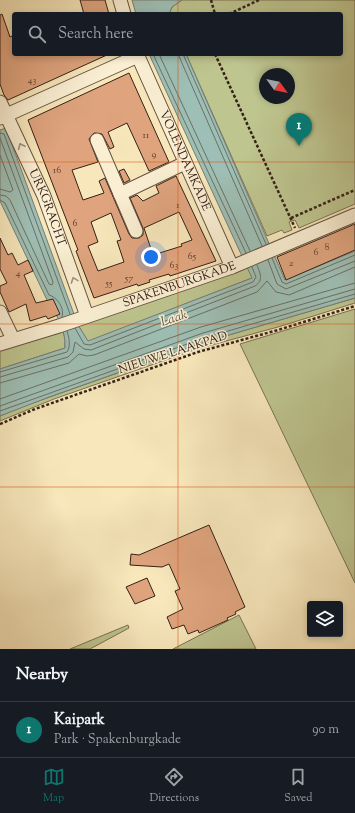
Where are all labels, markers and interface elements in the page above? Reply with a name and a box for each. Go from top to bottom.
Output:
search box [12,12,343,56]
icon: search [26,23,48,45]
text: Search here [58,24,133,45]
north arrow [259,68,295,104]
house number: 43 [27,73,37,88]
street label: VOLENDAMKADE [154,108,215,215]
pin: 1 [286,113,312,146]
house number: 11 [143,128,150,143]
one-way arrow [18,143,26,151]
house number: 9 [152,147,157,162]
house number: 16 [53,163,61,178]
street label: URKGRACHT [24,166,71,250]
house number: 1 [176,198,180,213]
house number: 6 [73,216,78,231]
house number: 8 [325,240,330,255]
house number: 6 [314,245,319,260]
your location [141,247,161,267]
house number: 65 [188,249,197,264]
house number: 2 [289,256,294,271]
street label: SPAKENBURGKADE [120,257,240,313]
house number: 63 [169,258,179,273]
house number: 4 [15,266,21,281]
house number: 57 [124,271,133,286]
one-way arrow [71,276,79,283]
house number: 55 [105,276,113,291]
water label: Laak [158,306,190,332]
street label: NIEUWE LAAKPAD [116,327,230,379]
map controls [307,601,343,637]
button: layers [307,601,343,637]
text: Nearby [16,663,68,687]
text: Kaipark [54,710,105,731]
text: 1 [27,721,31,739]
text: 90 m [312,721,339,739]
text: Park · Spakenburgkade [54,731,181,749]
tab: Map [43,766,65,806]
tab: Directions [150,766,199,806]
tab: Saved [284,766,312,806]

